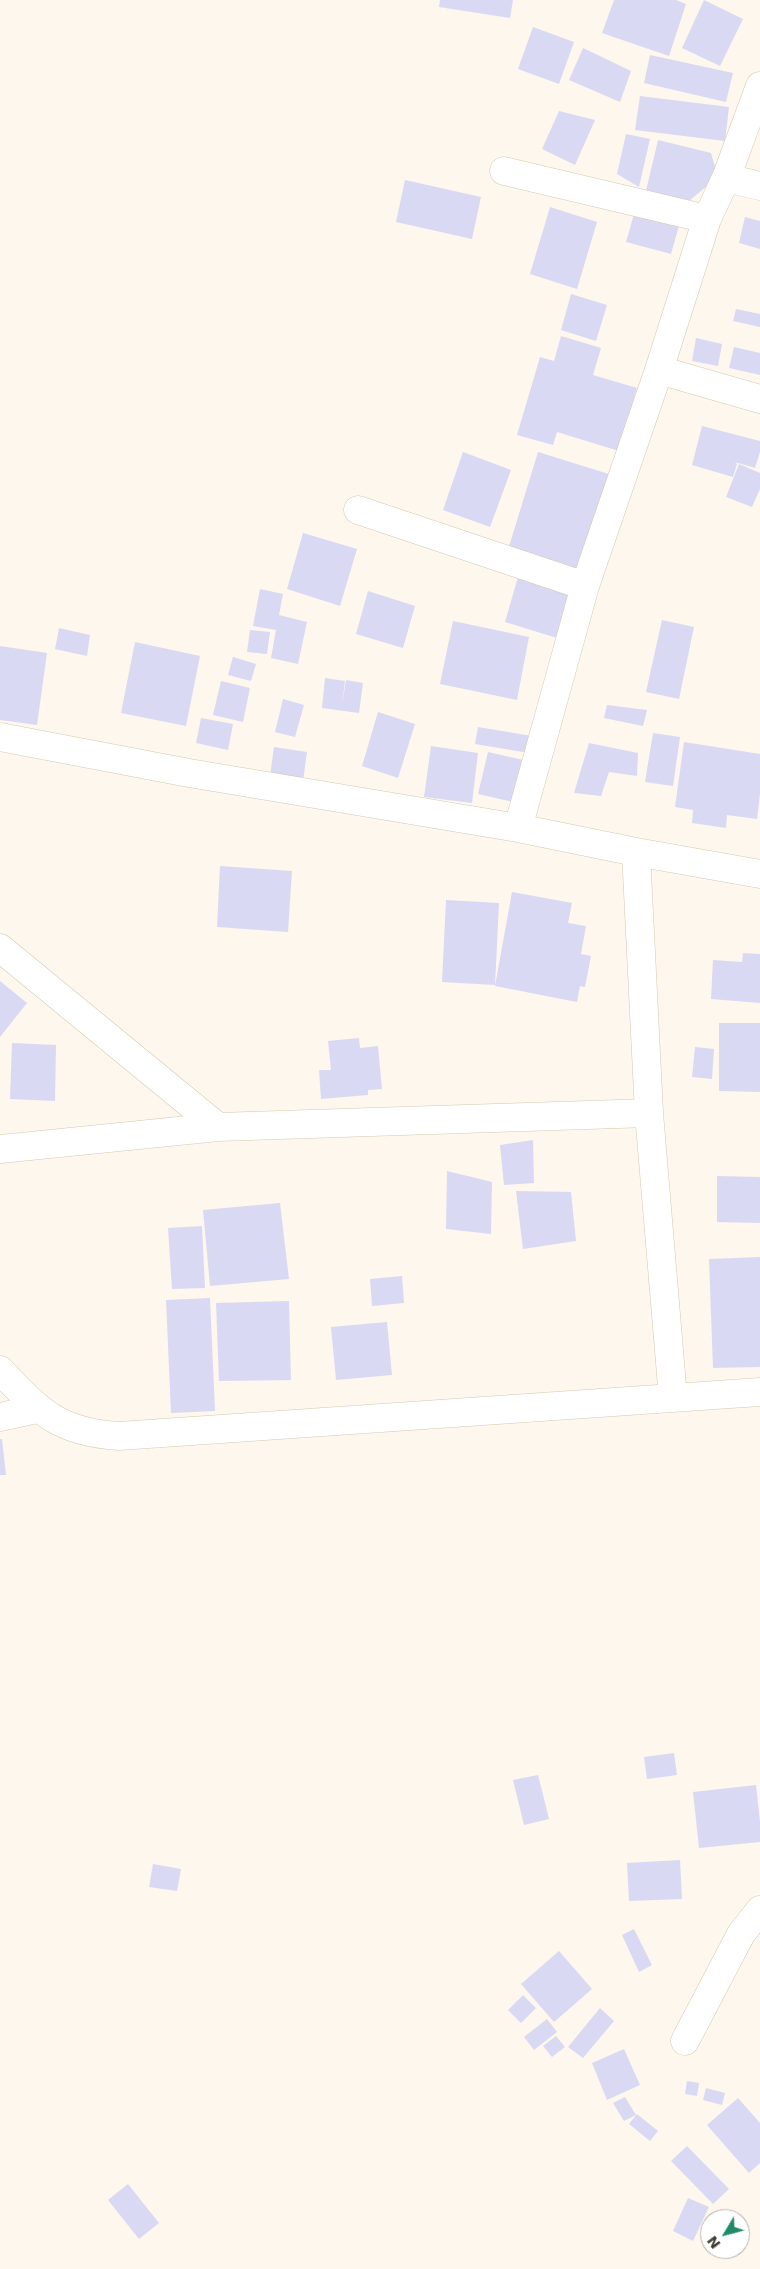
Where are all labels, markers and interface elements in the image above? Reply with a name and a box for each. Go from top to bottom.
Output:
north arrow [700,2209,750,2259]
text: N [704,2233,724,2252]

